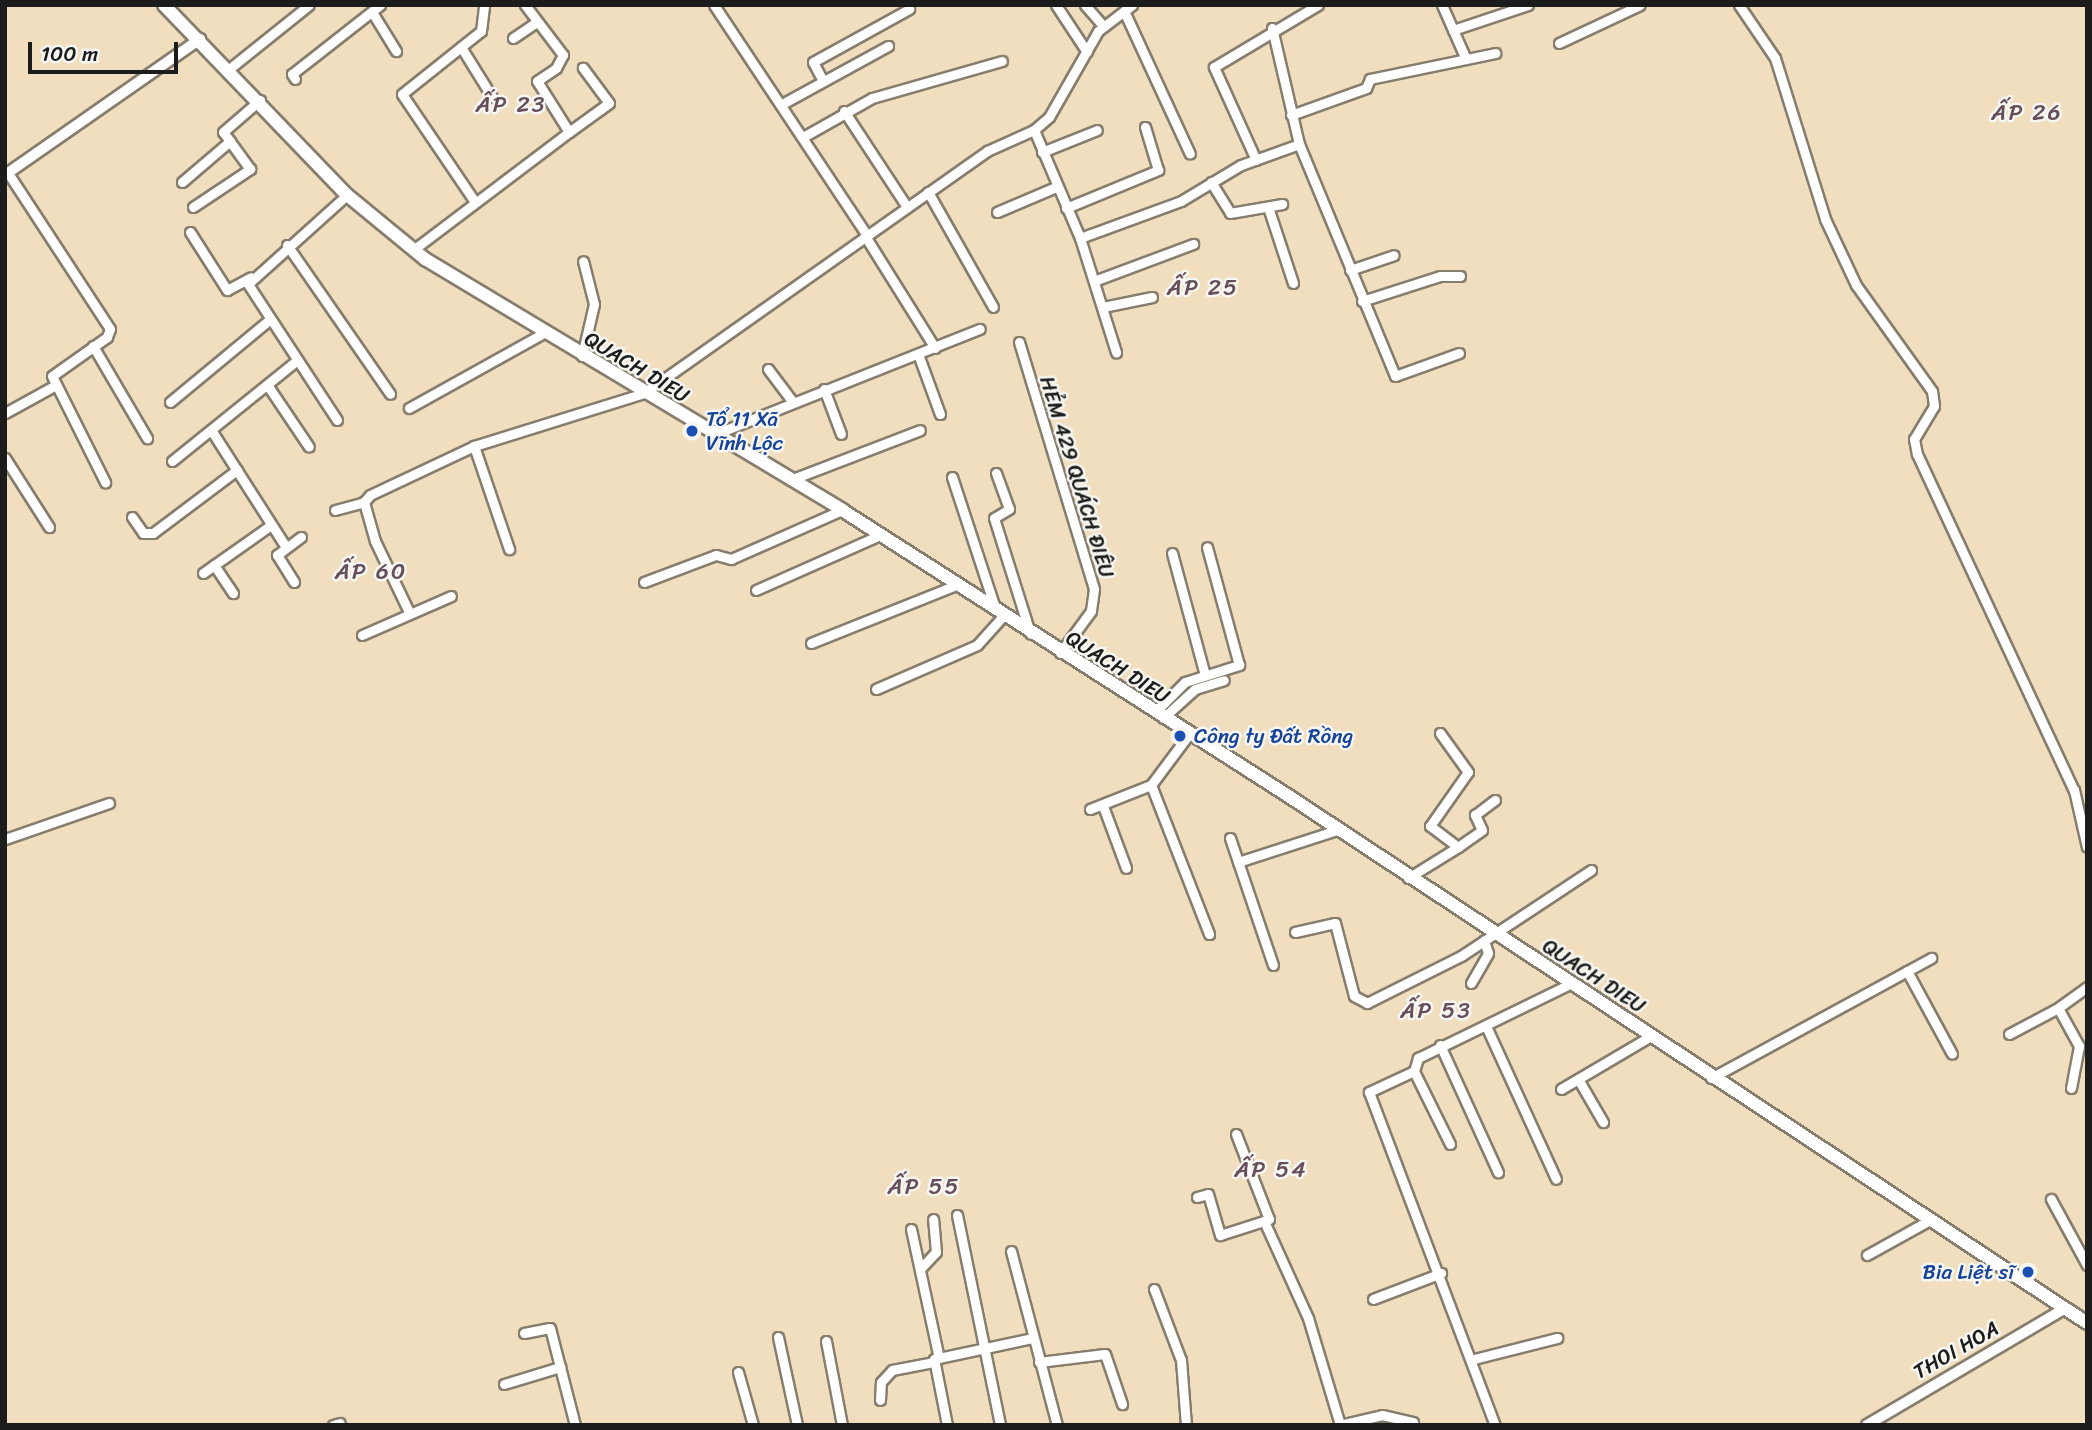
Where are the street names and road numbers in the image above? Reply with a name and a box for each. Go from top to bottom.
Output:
street label: QUACH DIEU [579,325,695,409]
street label: HẺM 429 QUÁCH ĐIÊU [1034,372,1120,582]
street label: QUACH DIEU [1061,625,1175,709]
street label: QUACH DIEU [1537,933,1651,1019]
street label: THOI HOA [1909,1316,2003,1384]

